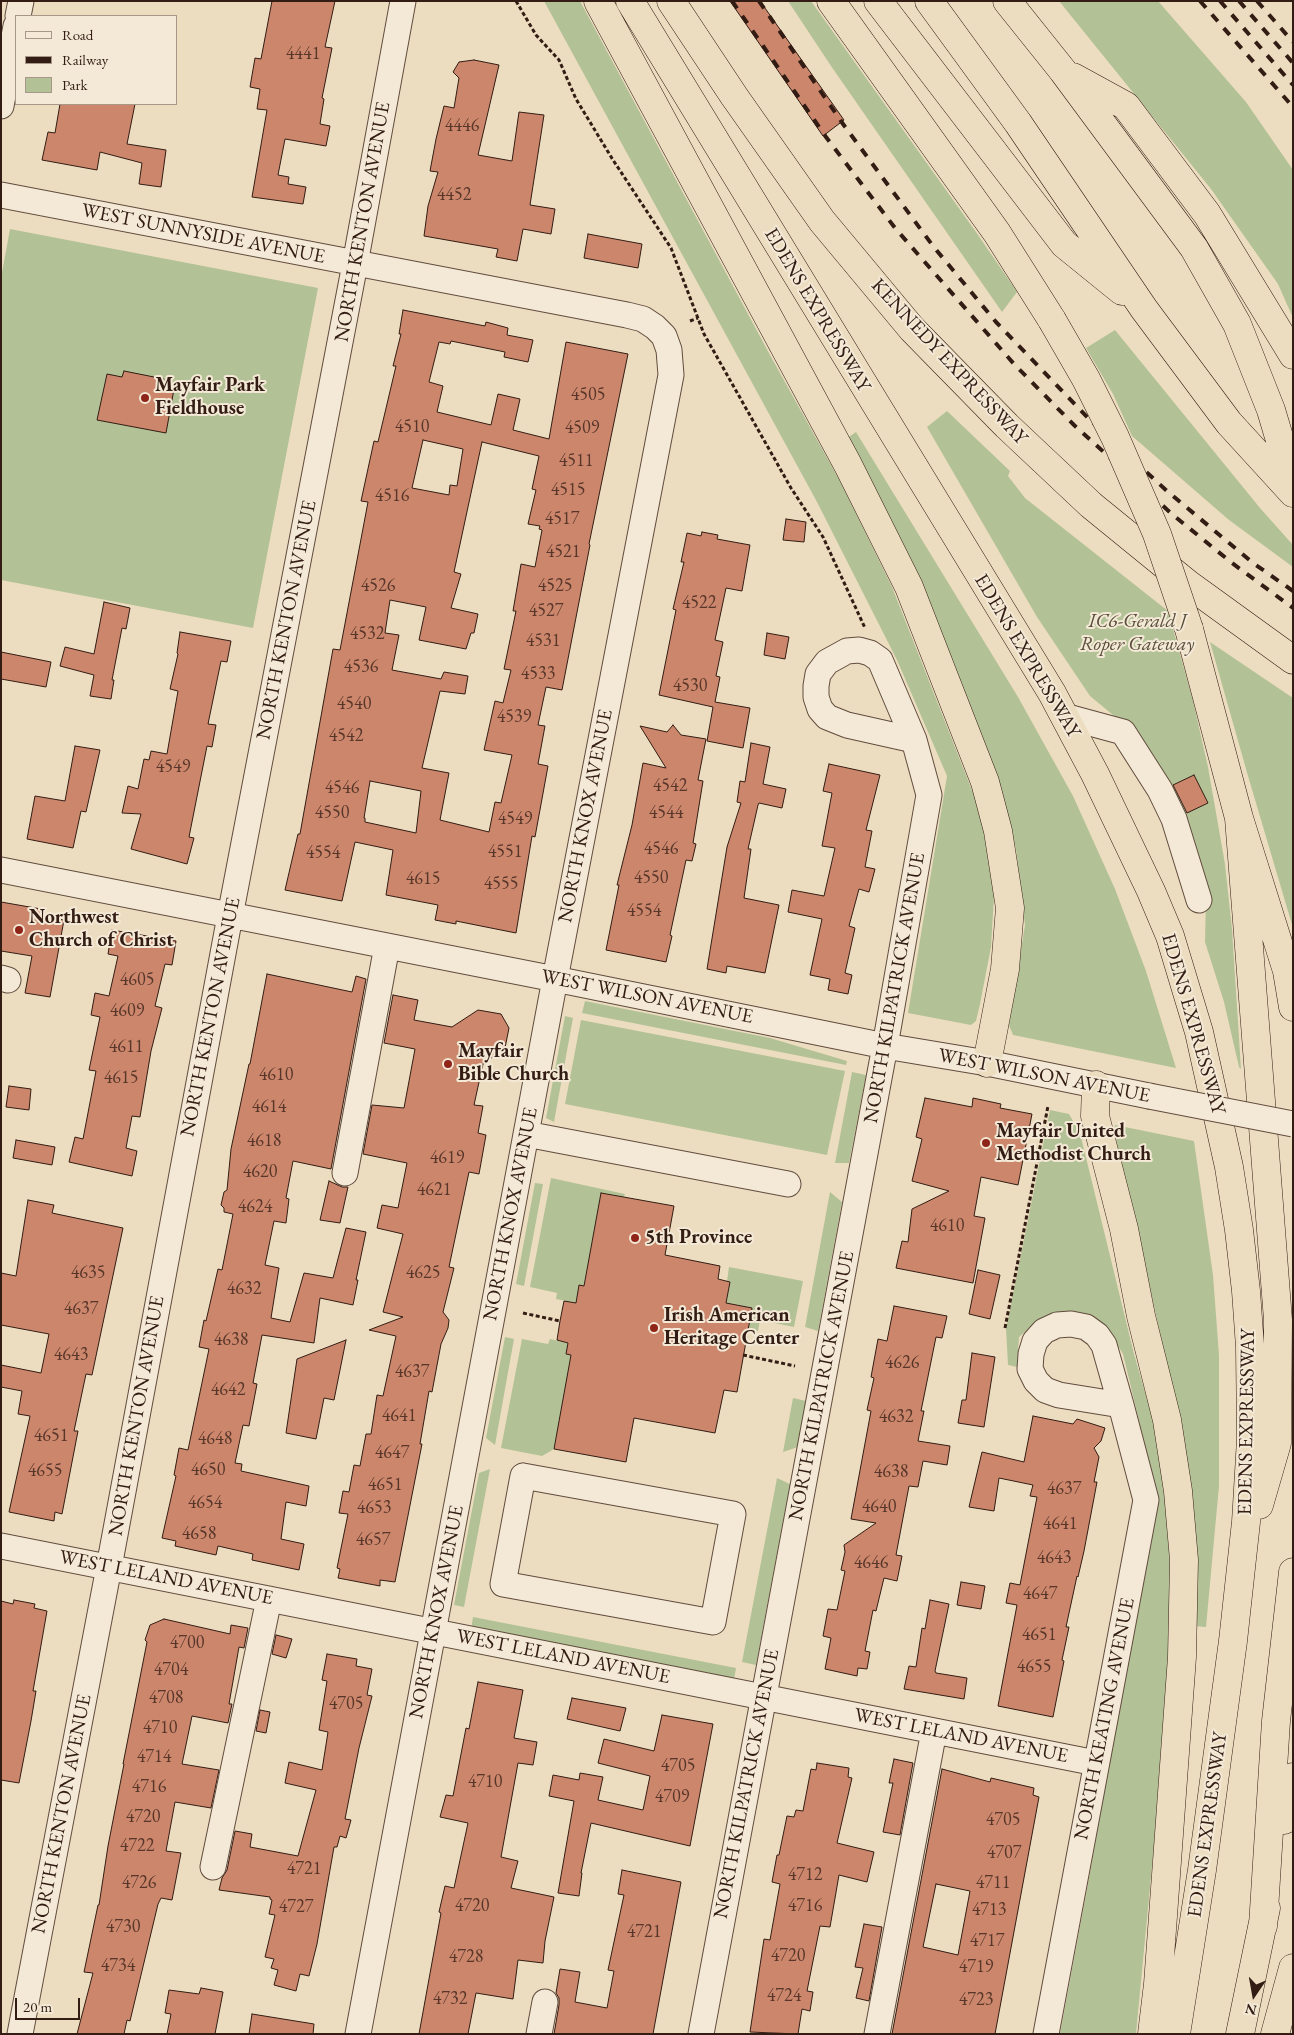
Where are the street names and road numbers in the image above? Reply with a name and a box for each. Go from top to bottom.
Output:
street label: NORTH KENTON AVENUE [330,100,396,344]
street label: WEST SUNNYSIDE AVENUE [79,199,327,269]
street label: EDENS EXPRESSWAY [759,224,875,396]
street label: KENNEDY EXPRESSWAY [866,274,1032,450]
street label: NORTH KENTON AVENUE [252,498,322,742]
street label: EDENS EXPRESSWAY [969,570,1085,742]
street label: NORTH KNOX AVENUE [554,707,618,925]
street label: NORTH KILPATRICK AVENUE [859,851,931,1125]
street label: NORTH KENTON AVENUE [176,895,246,1139]
street label: EDENS EXPRESSWAY [1156,931,1230,1117]
street label: WEST WILSON AVENUE [539,965,755,1029]
street label: WEST WILSON AVENUE [936,1044,1152,1108]
street label: NORTH KNOX AVENUE [479,1105,543,1323]
street label: NORTH KILPATRICK AVENUE [784,1249,860,1523]
street label: NORTH KENTON AVENUE [104,1294,170,1538]
street label: EDENS EXPRESSWAY [1233,1328,1261,1516]
street label: NORTH KNOX AVENUE [405,1503,469,1721]
street label: WEST LELAND AVENUE [57,1545,275,1611]
street label: NORTH KEATING AVENUE [1070,1596,1140,1842]
street label: WEST LELAND AVENUE [454,1624,672,1690]
street label: NORTH KILPATRICK AVENUE [709,1647,785,1921]
street label: NORTH KENTON AVENUE [27,1692,97,1936]
street label: WEST LELAND AVENUE [852,1703,1070,1769]
street label: EDENS EXPRESSWAY [1183,1731,1233,1919]

